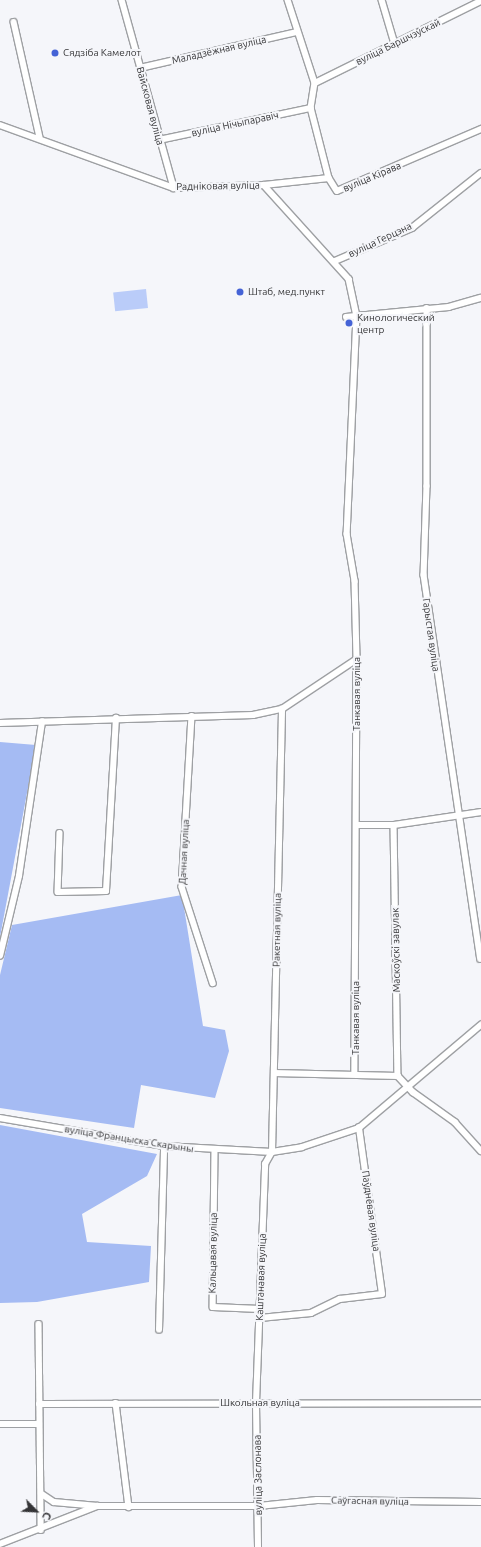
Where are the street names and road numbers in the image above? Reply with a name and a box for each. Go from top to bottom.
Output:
street label: вуліца Баршчэўскай [354,16,442,68]
street label: Маладзёжная вуліца [171,33,267,67]
street label: Вайсковая вуліца [134,66,166,146]
street label: вуліца Нічыпаравіч [190,109,280,139]
street label: вуліца Кірава [341,159,403,195]
street label: Радніковая вуліца [176,179,260,193]
street label: вуліца Герцэна [346,220,414,260]
street label: Гарыстая вуліца [420,598,442,672]
street label: Танкавая вуліца [351,657,363,731]
street label: Дачная вуліца [176,819,192,885]
street label: Ракетная вуліца [270,893,284,967]
street label: Маскоўскі завулак [389,907,403,993]
street label: Танкавая вуліца [350,981,362,1055]
street label: вуліца Францыска Скарыны [64,1123,194,1155]
street label: Паўднёвая вуліца [359,1170,383,1252]
street label: Кальцавая вуліца [206,1212,220,1294]
street label: Каштанавая вуліца [253,1233,269,1321]
street label: Школьная вуліца [220,1397,300,1409]
street label: вуліца Заслонава [251,1435,265,1515]
street label: Саўгасная вуліца [331,1494,409,1508]

